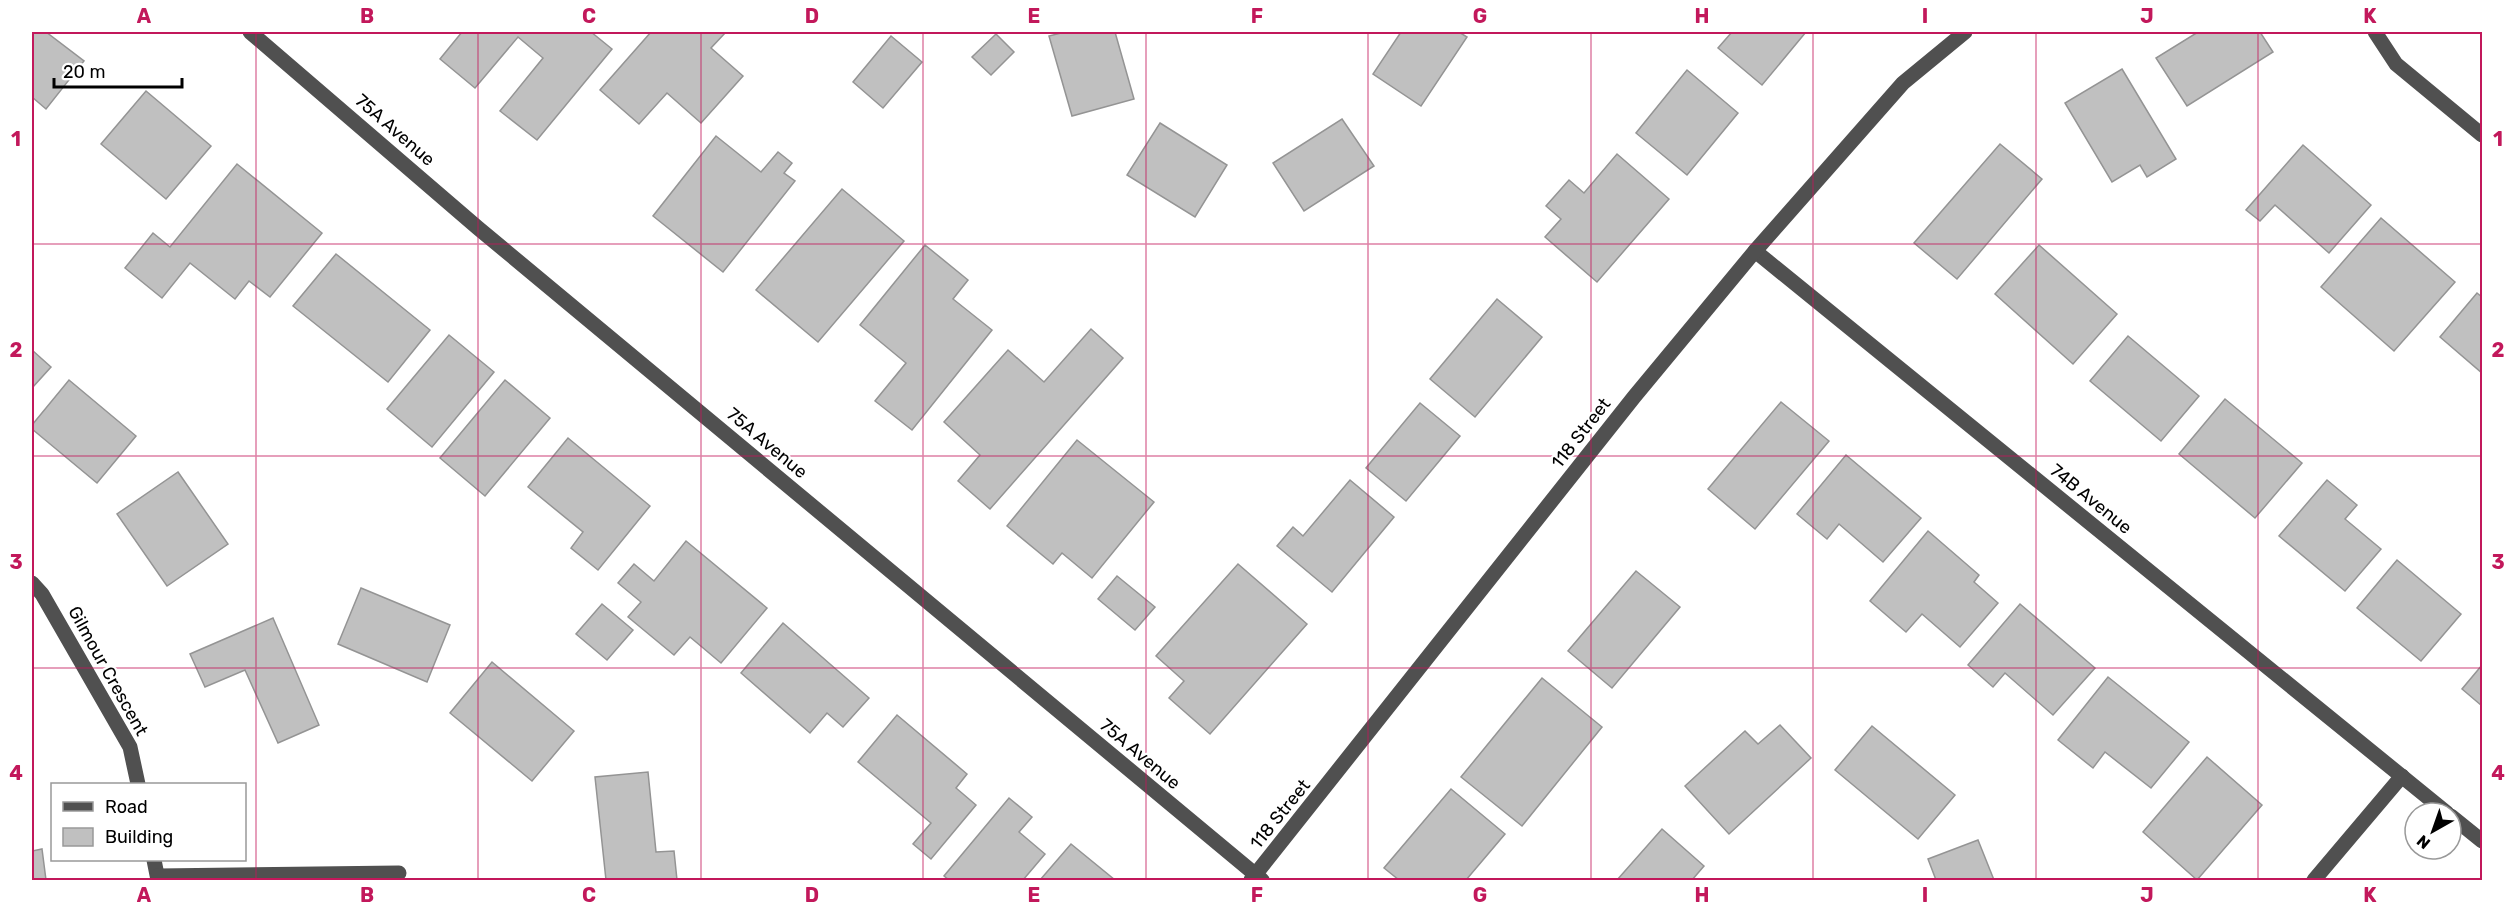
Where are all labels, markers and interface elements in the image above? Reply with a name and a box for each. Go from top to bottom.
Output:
text: A [137,4,152,28]
text: B [360,4,374,28]
text: C [582,4,596,28]
text: D [805,4,819,28]
text: E [1028,4,1040,28]
text: F [1251,4,1263,28]
text: G [1473,4,1487,28]
text: H [1695,4,1709,28]
text: I [1922,4,1928,28]
text: J [2140,4,2154,28]
text: K [2363,4,2377,28]
scale bar [54,51,182,89]
text: 20 m [63,61,105,83]
street label: 75A Avenue [351,89,439,171]
text: 1 [11,127,21,151]
text: 1 [2493,127,2503,151]
text: 2 [10,338,23,362]
text: 2 [2492,338,2505,362]
street label: 118 Street [1547,393,1615,473]
street label: 75A Avenue [722,403,812,483]
street label: 74B Avenue [2046,459,2136,539]
text: 3 [9,550,23,574]
text: 3 [2491,550,2505,574]
street label: Gilmour Crescent [63,602,153,740]
street label: 75A Avenue [1095,714,1185,794]
text: 4 [9,761,23,785]
text: 4 [2491,761,2505,785]
street label: 118 Street [1245,775,1315,853]
legend [51,783,246,861]
text: Road [105,796,148,818]
north arrow [2403,801,2463,861]
text: Building [105,826,173,848]
text: N [2413,831,2434,853]
text: A [137,883,152,907]
text: B [360,883,374,907]
text: C [582,883,596,907]
text: D [805,883,819,907]
text: E [1028,883,1040,907]
text: F [1251,883,1263,907]
text: G [1473,883,1487,907]
text: H [1695,883,1709,907]
text: I [1922,883,1928,907]
text: J [2140,883,2154,907]
text: K [2363,883,2377,907]

